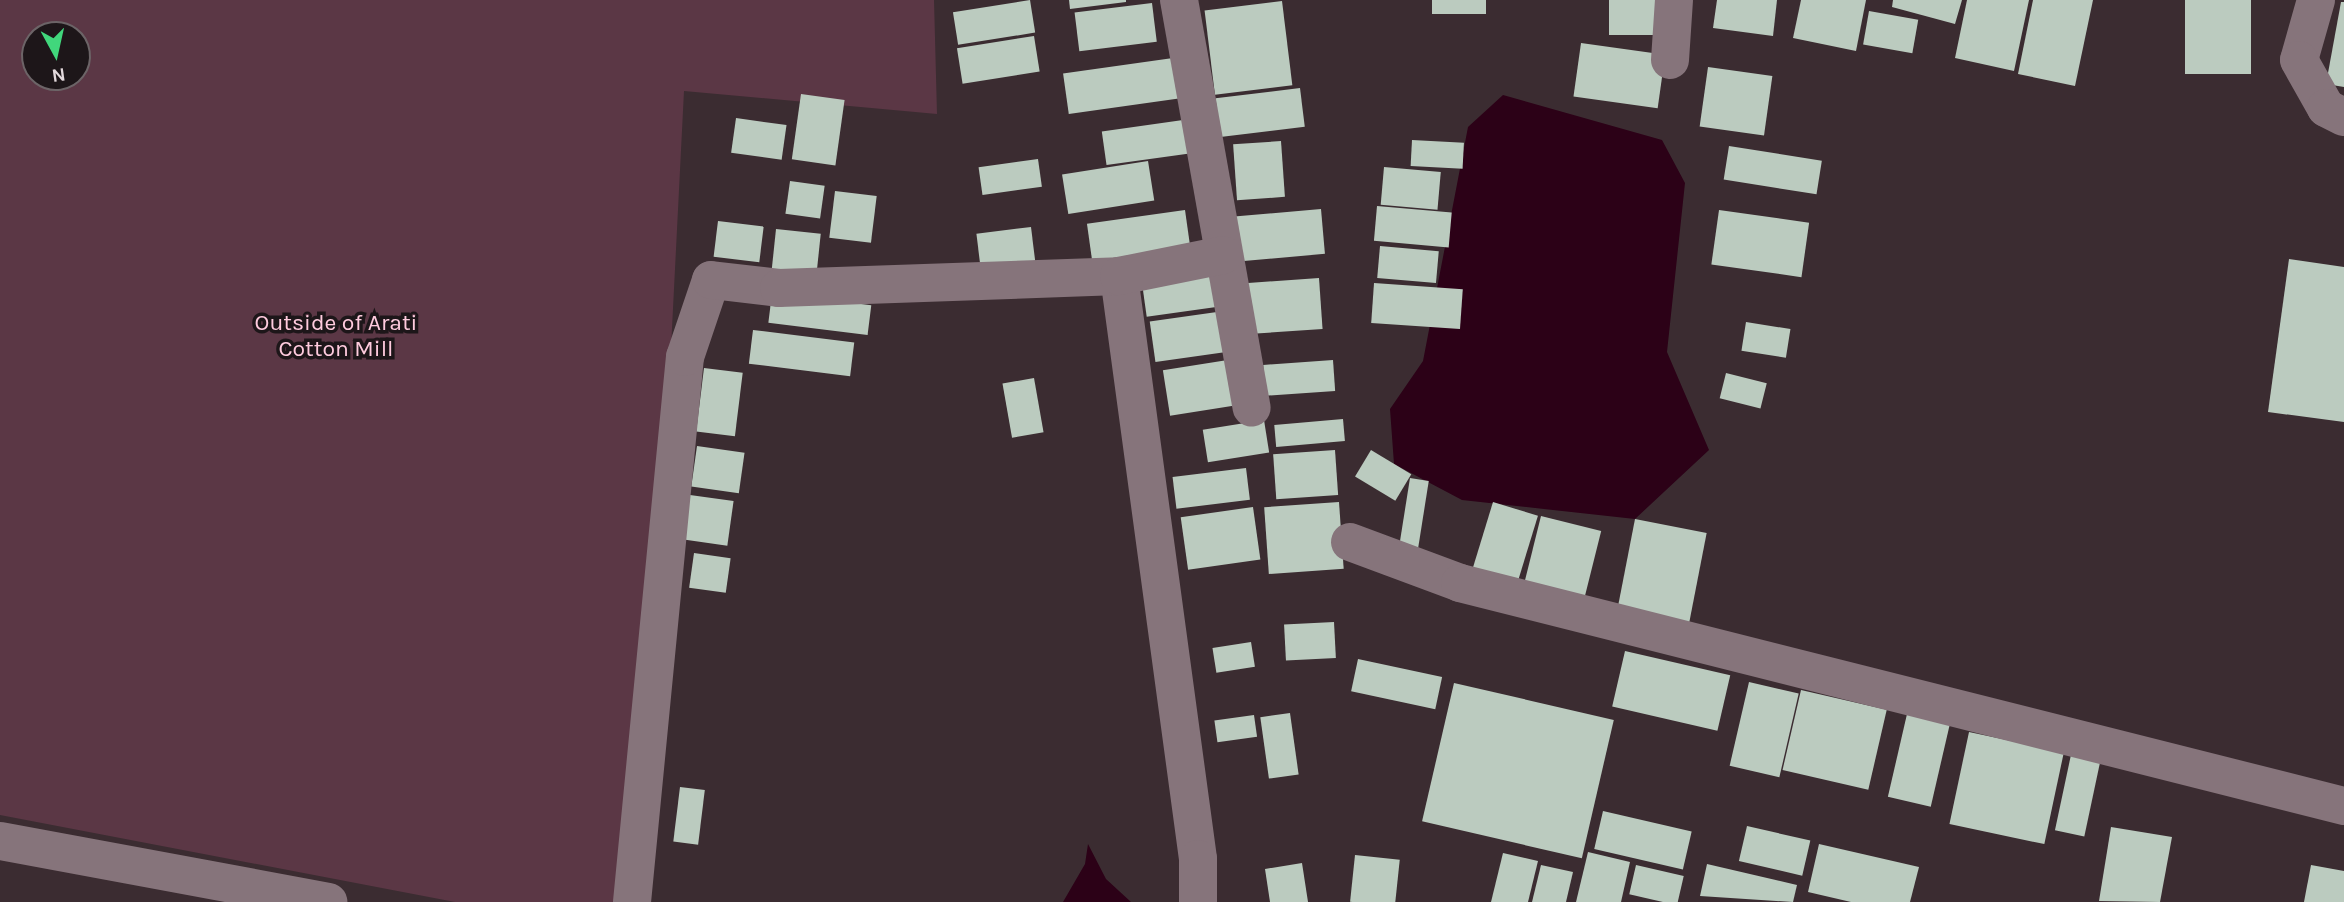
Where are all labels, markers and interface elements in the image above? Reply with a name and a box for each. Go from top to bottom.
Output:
north arrow [21,21,91,91]
text: N [50,63,67,87]
park label: Outside of Arati Cotton Mill [255,309,417,363]

